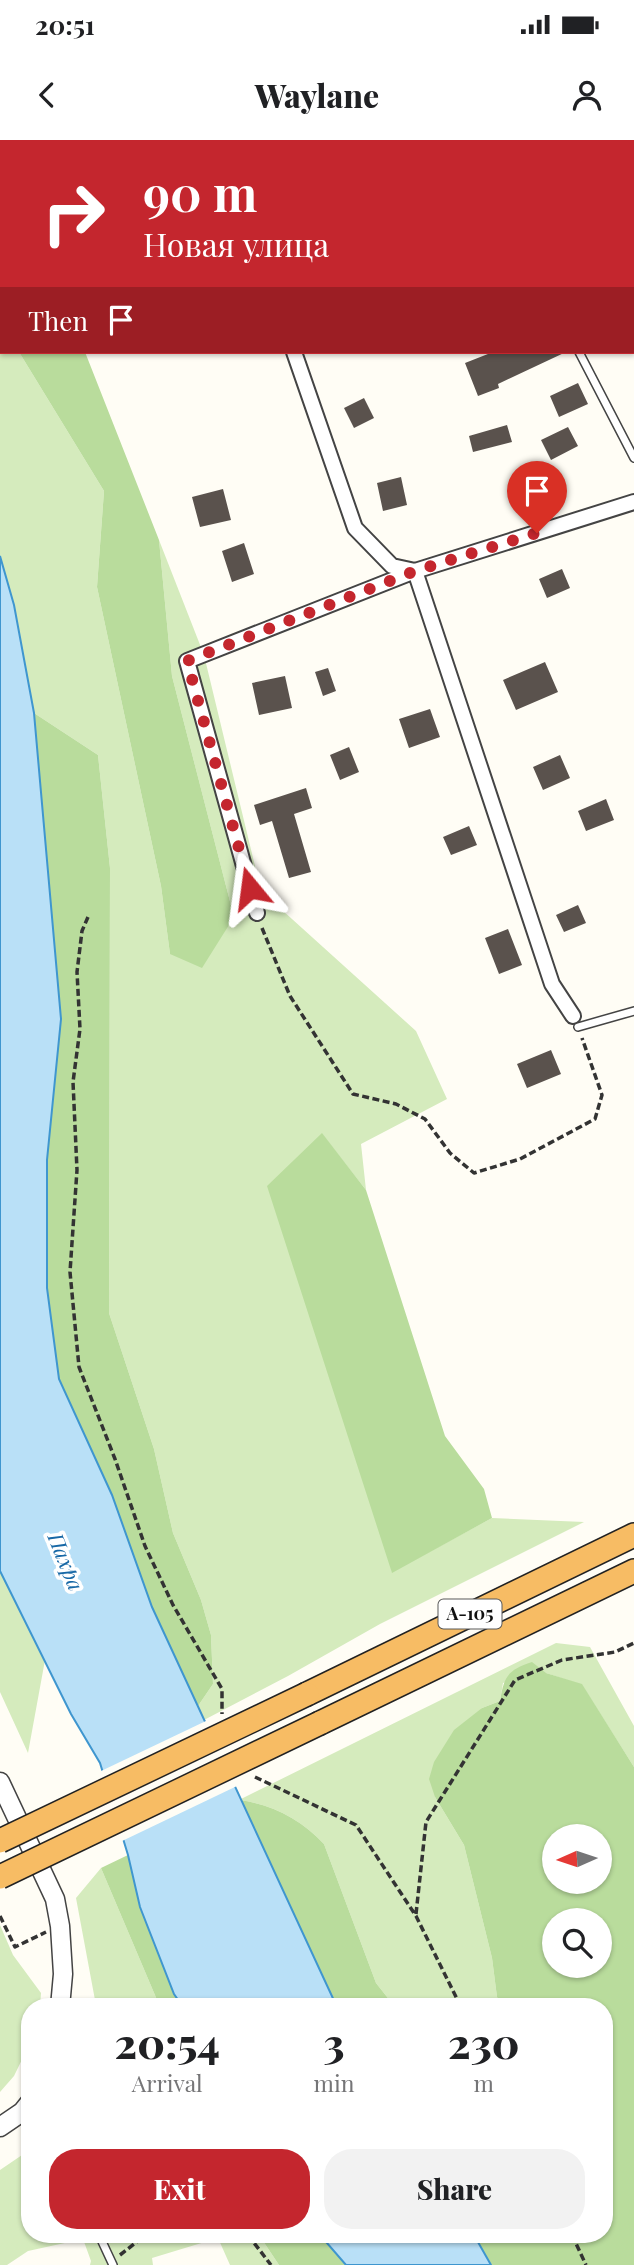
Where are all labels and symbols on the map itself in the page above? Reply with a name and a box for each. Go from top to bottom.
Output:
pin [507,461,567,533]
position arrow [213,851,287,925]
water label: Пахра [42,1527,91,1594]
road number: А-105 [438,1600,502,1629]
north arrow [542,1824,612,1894]

